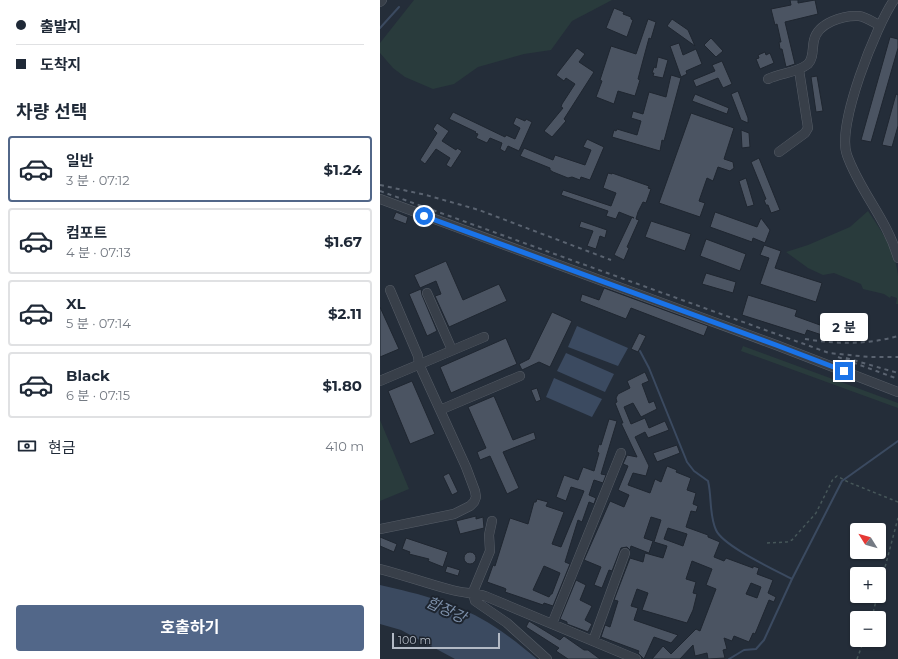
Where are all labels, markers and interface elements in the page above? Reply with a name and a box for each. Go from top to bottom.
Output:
text: 출발지 [40,17,81,36]
text: 도착지 [40,55,81,74]
text: 차량 선택 [16,101,87,123]
icon: car [18,151,54,187]
text: 일반 [66,151,94,170]
text: $1.24 [324,160,362,179]
text: 3 분 · 07:12 [66,172,130,188]
route start [415,207,433,225]
icon: car [18,223,54,259]
text: 컴포트 [66,223,107,242]
text: $1.67 [324,232,362,251]
text: 4 분 · 07:13 [66,244,131,260]
text: XL [66,294,85,313]
icon: car [18,295,54,331]
text: $2.11 [328,304,362,323]
callout: 2 분 [820,313,868,341]
text: 5 분 · 07:14 [66,315,131,331]
text: 2 분 [832,319,856,335]
route end [835,362,853,380]
text: Black [66,366,110,385]
icon: car [18,367,54,403]
text: $1.80 [323,376,362,395]
text: 6 분 · 07:15 [66,387,130,403]
icon: cash [16,435,38,457]
text: 현금 [48,438,76,457]
text: 410 m [325,438,364,454]
north arrow [850,523,886,559]
map controls [850,523,886,647]
button: + [850,567,886,603]
water label: 합장강 [423,592,471,628]
button: 호출하기 [16,605,364,651]
button: − [850,611,886,647]
scale bar [392,631,500,650]
text: 100 m [398,633,431,647]

